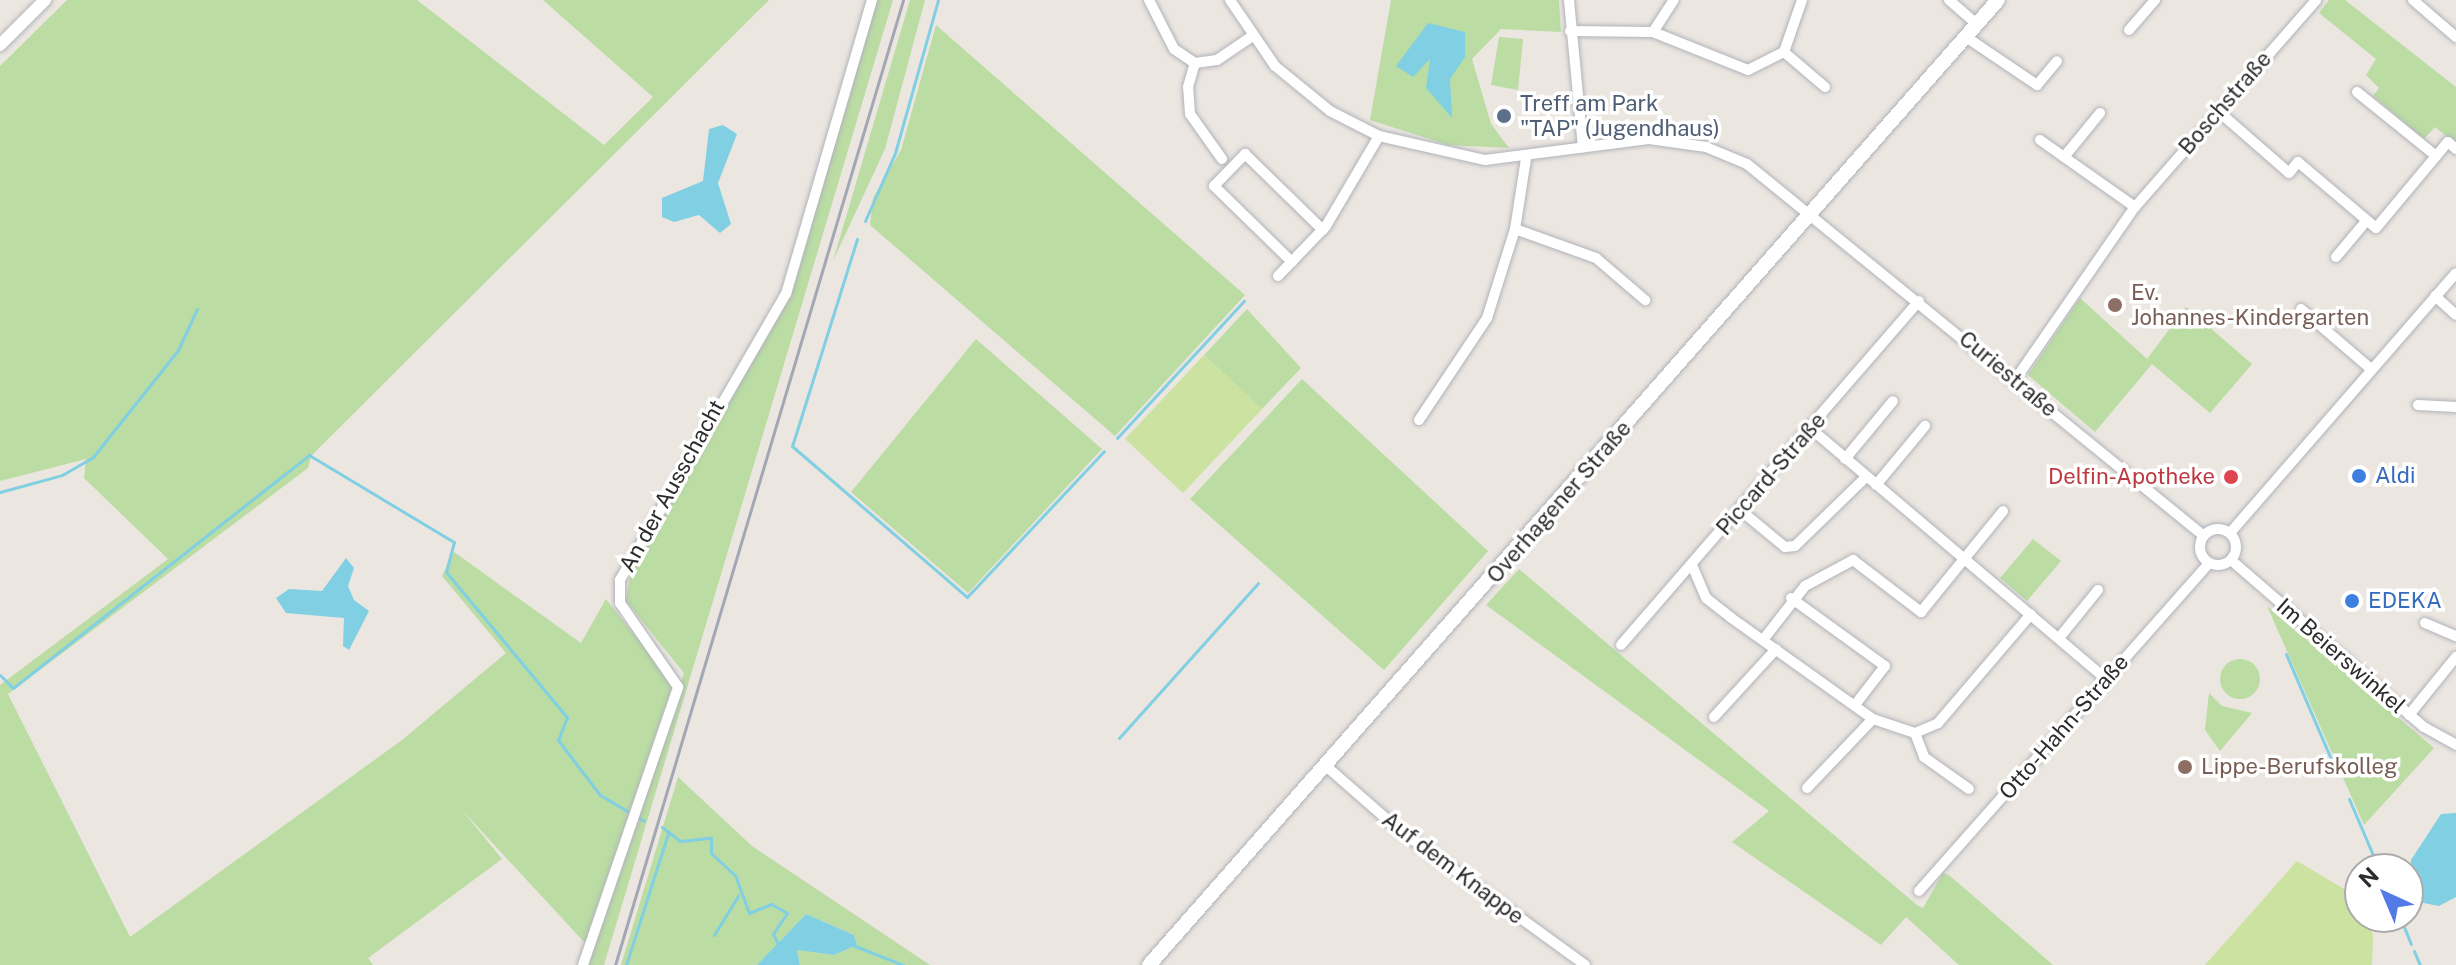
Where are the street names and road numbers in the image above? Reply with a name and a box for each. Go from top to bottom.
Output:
street label: Boschstraße [2173,46,2277,160]
street label: Curiestraße [1954,325,2062,423]
street label: An der Ausschacht [614,395,730,577]
street label: Piccard-Straße [1711,407,1831,541]
street label: Overhagener Straße [1481,415,1637,589]
street label: Im Beierswinkel [2271,593,2411,719]
street label: Otto-Hahn-Straße [1994,649,2134,805]
street label: Auf dem Knappe [1377,806,1529,930]

